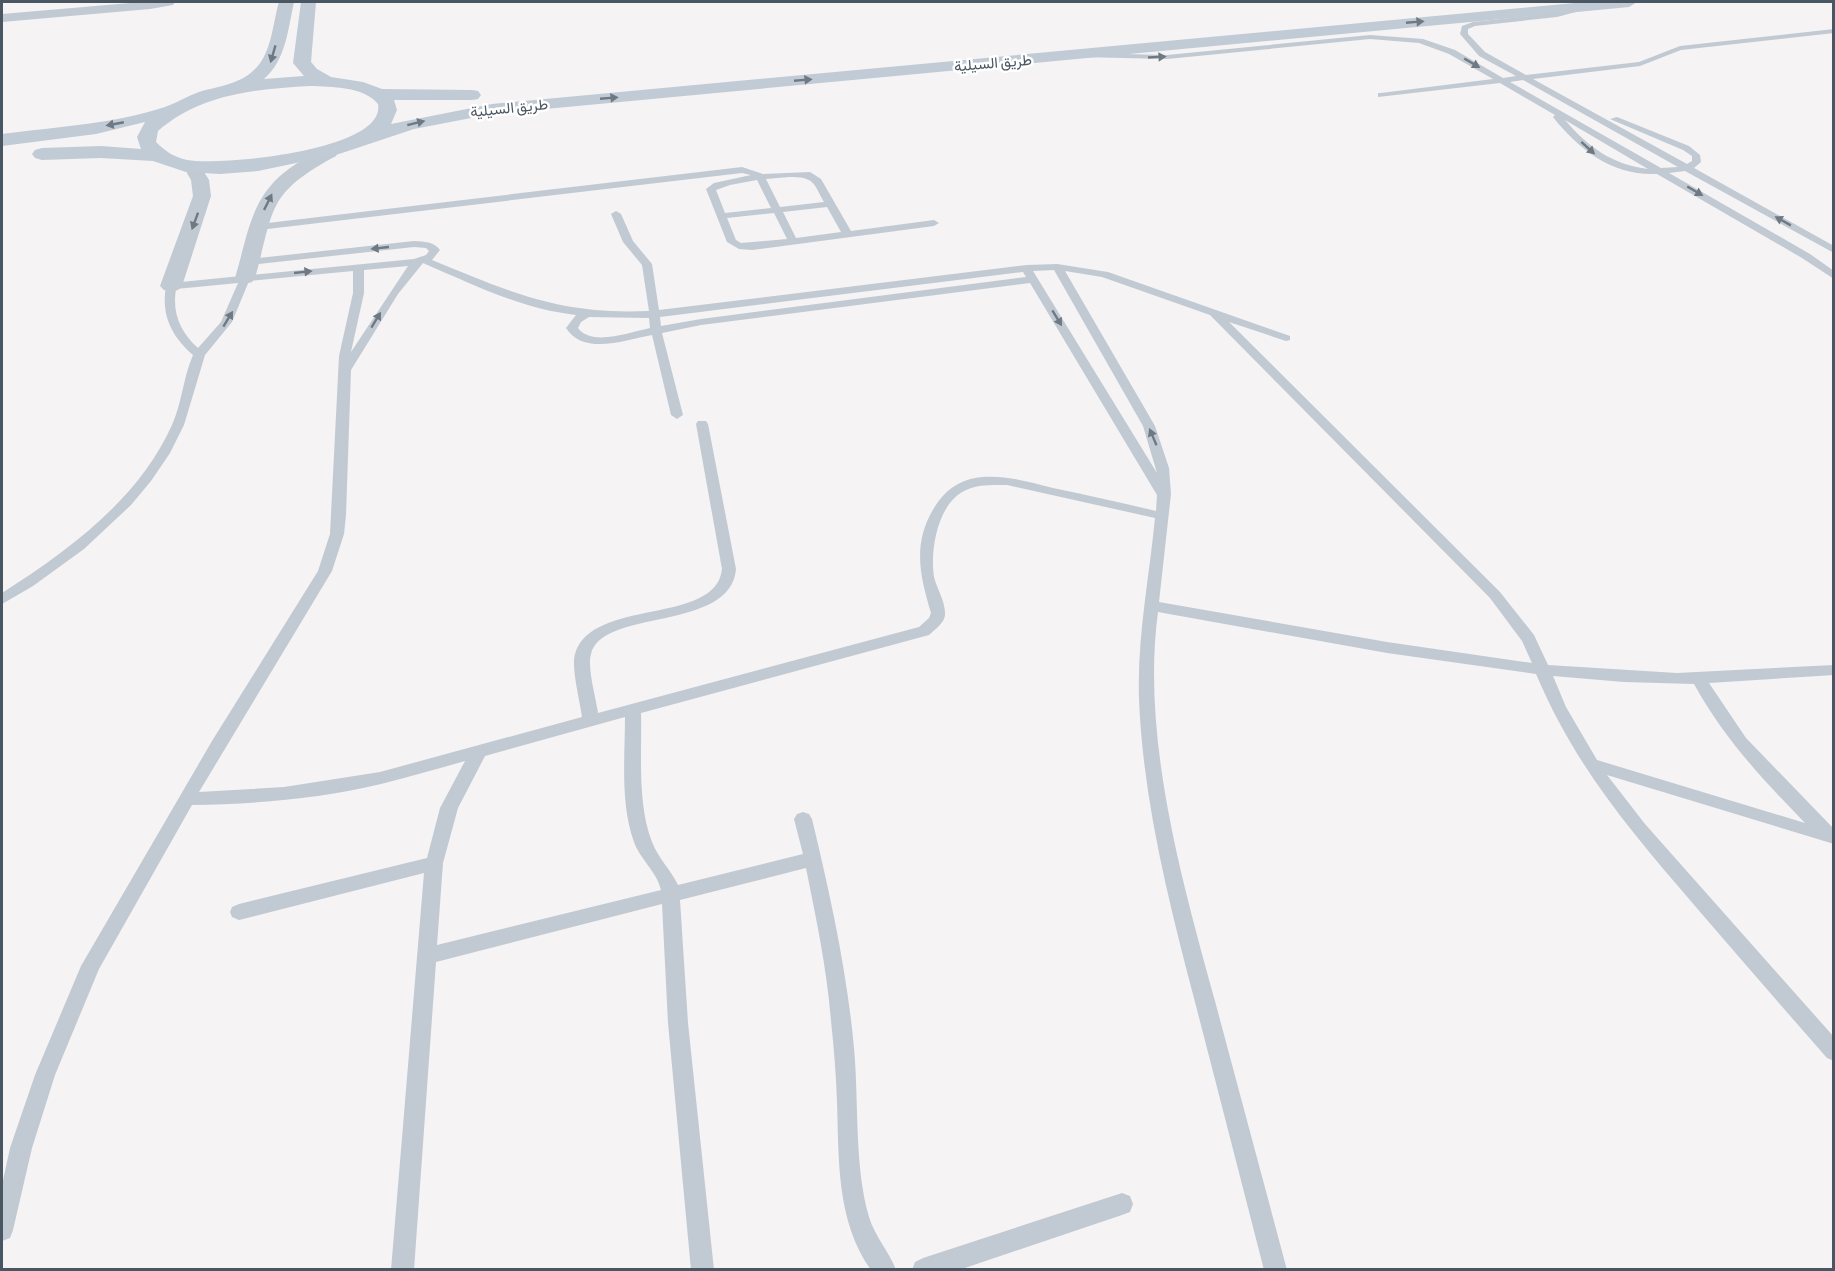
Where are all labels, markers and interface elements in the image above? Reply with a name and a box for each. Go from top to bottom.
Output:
one-way arrow [1406,17,1425,27]
one-way arrow [268,45,277,63]
street label: طريق السيلية [953,51,1033,76]
one-way arrow [1147,53,1166,62]
one-way arrow [1464,58,1481,68]
one-way arrow [794,75,813,85]
one-way arrow [599,93,618,103]
street label: طريق السيلية [469,95,549,122]
one-way arrow [407,117,425,127]
one-way arrow [105,120,124,129]
one-way arrow [1580,141,1595,154]
one-way arrow [1687,186,1703,197]
one-way arrow [264,194,273,211]
one-way arrow [189,212,199,230]
one-way arrow [1774,216,1791,226]
one-way arrow [370,243,389,253]
one-way arrow [294,267,313,277]
one-way arrow [1052,310,1063,326]
one-way arrow [222,311,233,328]
one-way arrow [371,312,382,328]
one-way arrow [1148,428,1158,446]

